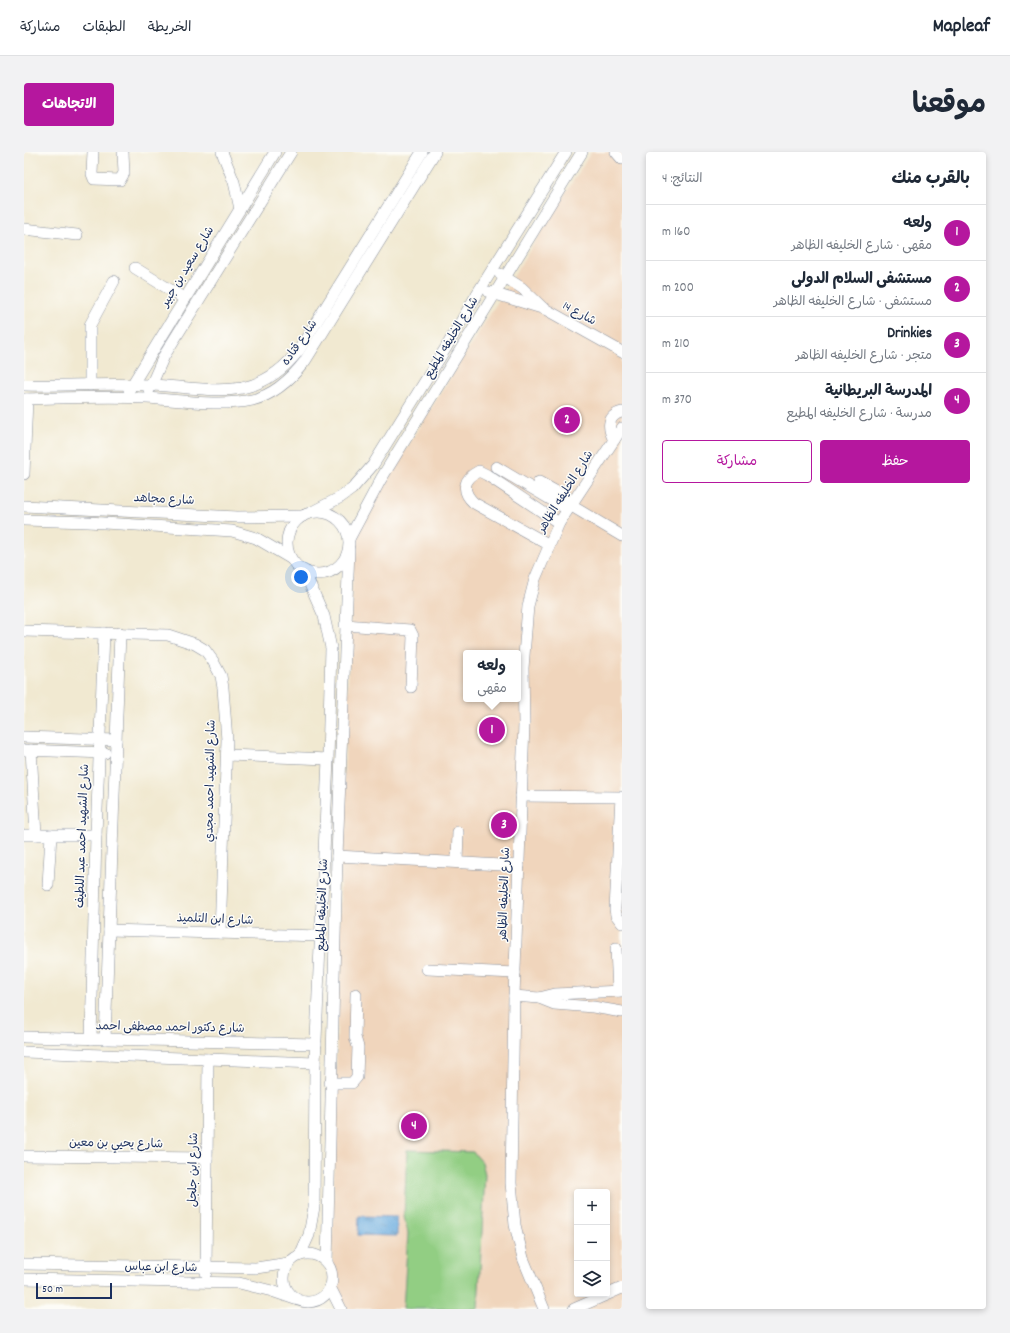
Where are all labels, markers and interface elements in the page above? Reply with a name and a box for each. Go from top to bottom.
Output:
text: Mapleaf [933,14,990,41]
text: مشاركة [20,18,60,38]
text: الطبقات [82,18,126,38]
text: الخريطة [148,18,191,38]
button: الاتجاهات [24,83,114,126]
text: موقعنا [912,87,986,127]
text: بالقرب منك [892,168,970,192]
text: النتائج: 4 [662,170,703,189]
text: ولعه [903,213,932,235]
street label: شارع سعيد بن جبير [157,223,219,311]
text: 160 m [662,223,690,242]
text: 1 [956,223,958,242]
text: مقهى · شارع الخليفه الظاهر [791,237,932,256]
text: مستشفى السلام الدولى [791,269,932,291]
text: 200 m [662,279,694,298]
text: 2 [954,279,960,298]
text: مستشفى · شارع الخليفه الظاهر [774,293,932,312]
street label: شارع الخليفه المطيع [421,294,483,382]
street label: شارع 14 [559,298,599,330]
street label: شارع قتاده [278,317,322,369]
text: Drinkies [887,323,932,345]
text: 210 m [662,335,690,354]
text: 3 [954,335,960,354]
text: متجر · شارع الخليفه الظاهر [796,347,932,366]
text: المدرسة البريطانية [825,381,932,403]
text: 370 m [662,391,692,410]
text: 4 [954,391,960,410]
pin: 2 [554,405,580,435]
text: مدرسة · شارع الخليفه المطيع [786,405,932,424]
button: مشاركة [662,440,812,483]
button: حفظ [820,440,970,483]
street label: شارع الخليفه الظاهر [533,448,598,537]
street label: شارع مجاهد [133,490,195,510]
your location [291,567,311,587]
popup [463,650,521,702]
text: ولعه [477,656,506,678]
text: مقهى [477,680,507,699]
pin: 1 [479,715,505,745]
street label: شارع الشهيد احمد مجدي [201,720,221,842]
street label: شارع الشهيد احمد عبد اللطيف [72,764,94,908]
pin: 3 [491,810,517,840]
street label: شارع الخليفه الظاهر [495,847,515,942]
street label: شارع الخليفه المطيع [313,858,333,952]
street label: شارع ابن التلميذ [176,910,254,930]
street label: شارع دكتور احمد مصطفى احمد [95,1018,245,1038]
pin: 4 [401,1111,427,1141]
street label: شارع ابن جلجل [185,1133,203,1207]
street label: شارع يحيي بن معين [69,1135,163,1154]
map controls [574,1189,610,1297]
button: + [574,1189,610,1225]
button: − [574,1225,610,1261]
street label: شارع ابن عباس [124,1259,198,1277]
button: layers [574,1261,610,1297]
scale bar [36,1281,112,1300]
text: 50 m [42,1282,63,1298]

